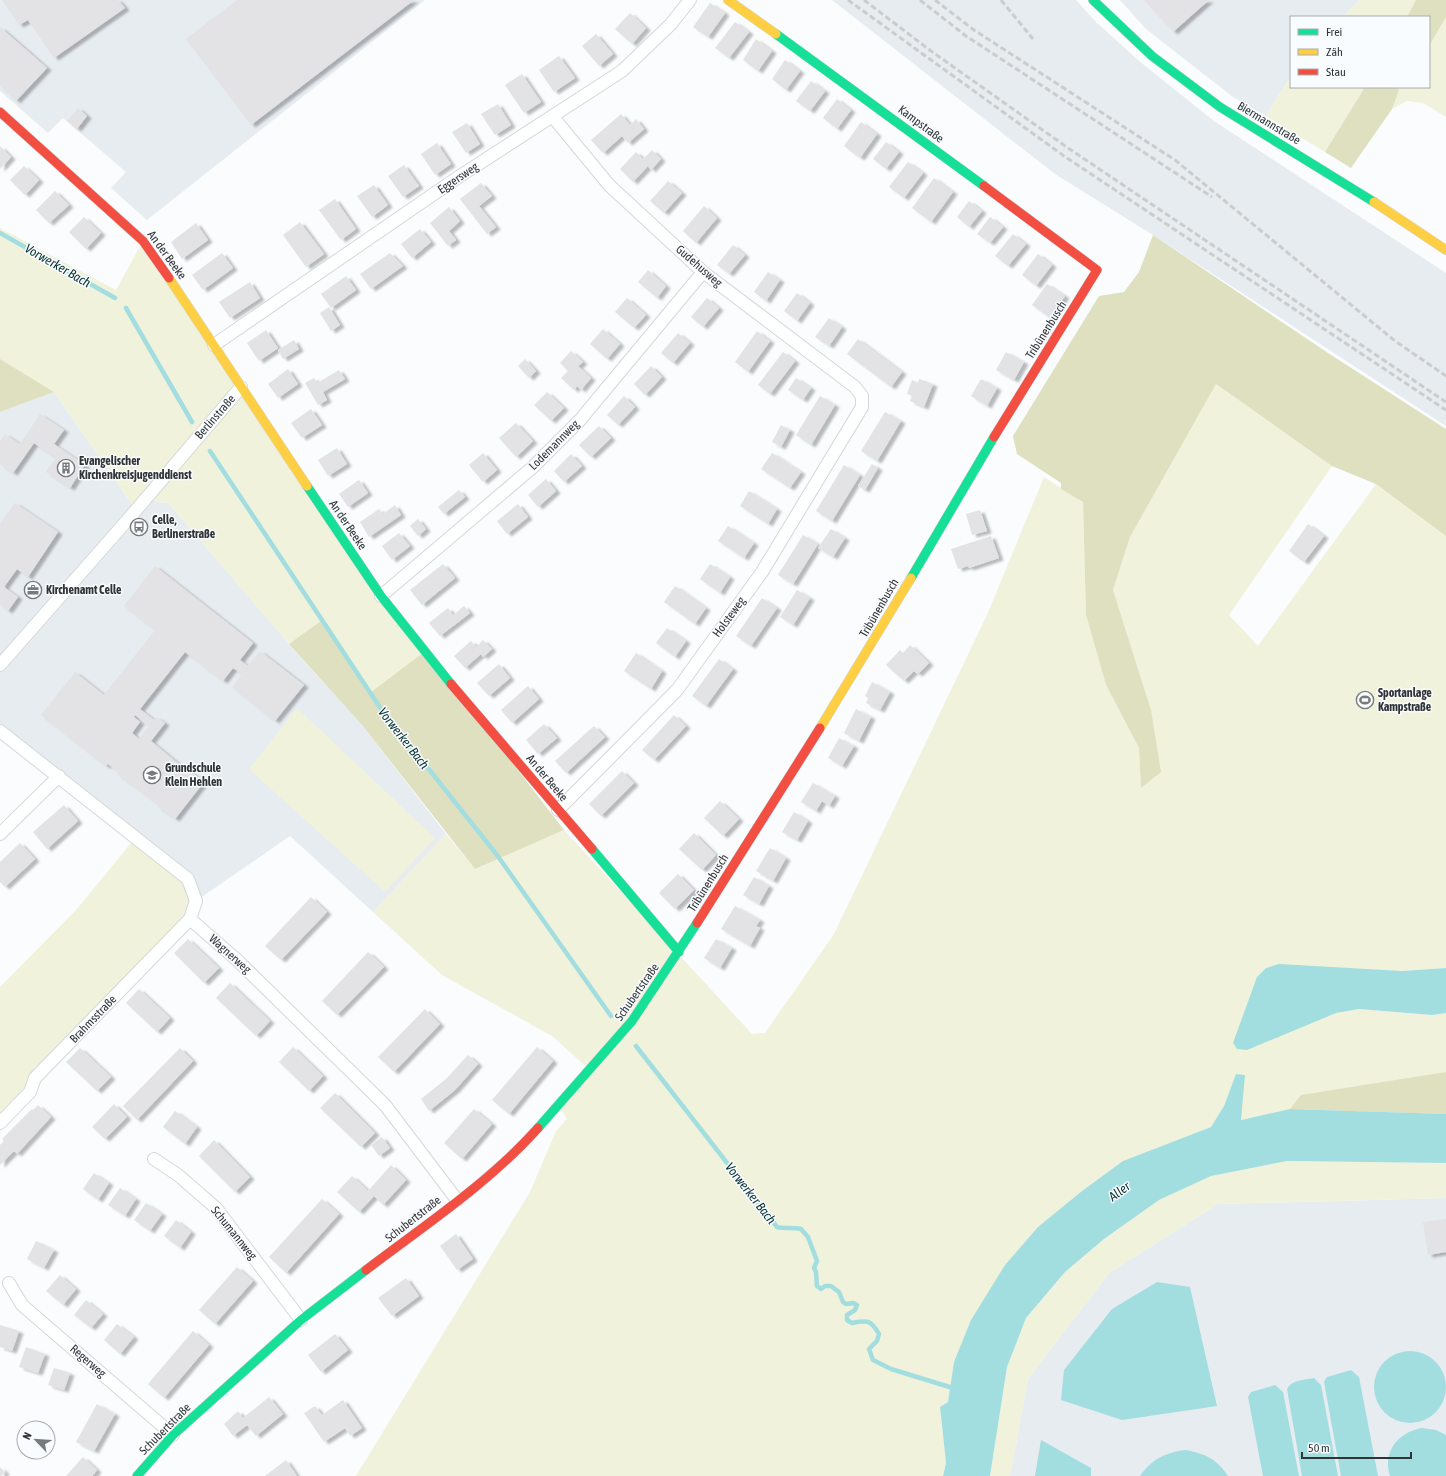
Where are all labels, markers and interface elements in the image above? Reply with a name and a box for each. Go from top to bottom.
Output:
legend [1290,16,1430,88]
text: Frei [1326,25,1342,39]
text: Zäh [1326,45,1343,59]
text: Stau [1326,65,1346,79]
street label: Biermannstraße [1235,99,1303,147]
street label: Kampstraße [896,102,946,146]
street label: Eggersweg [435,159,482,197]
street label: An der Beeke [145,228,189,282]
water label: Vorwerker Bach [22,241,94,291]
street label: Gudehusweg [673,242,726,290]
street label: Tribünenbusch [1023,299,1069,361]
street label: Berlinstraße [192,392,238,442]
street label: Lodemannweg [526,417,582,473]
place label: Evangelischer Kirchenkreisjugenddienst [79,454,192,482]
building icon: Evangelischer Kirchenkreisjugenddienst [56,458,76,478]
street label: An der Beeke [326,498,370,552]
place label: Celle, Berlinerstraße [152,513,216,541]
bus stop icon: Celle, Berlinerstraße [129,517,149,537]
street label: Tribünenbusch [857,576,901,640]
office icon: Kirchenamt Celle [23,580,43,600]
place label: Kirchenamt Celle [46,583,122,597]
street label: Holsteweg [710,593,749,640]
place label: Sportanlage Kampstraße [1378,686,1432,714]
sports icon: Sportanlage Kampstraße [1355,690,1375,710]
water label: Vorwerker Bach [375,705,433,772]
street label: An der Beeke [523,752,571,804]
place label: Grundschule Klein Hehlen [165,761,222,789]
school or university icon: Grundschule Klein Hehlen [142,765,162,785]
street label: Tribünenbusch [685,852,731,914]
street label: Wagnerweg [206,932,254,977]
street label: Schubertstraße [612,961,662,1023]
street label: Brahmsstraße [67,992,119,1046]
water label: Vorwerker Bach [722,1160,780,1227]
water label: Aller [1105,1178,1134,1205]
street label: Schubertstraße [382,1193,444,1245]
street label: Schumannweg [208,1203,260,1263]
street label: Regerweg [67,1342,109,1381]
street label: Schubertstraße [136,1400,194,1458]
north arrow [16,1420,56,1460]
text: N [20,1430,34,1441]
scale bar [1302,1434,1411,1460]
text: 50 m [1308,1441,1330,1455]

